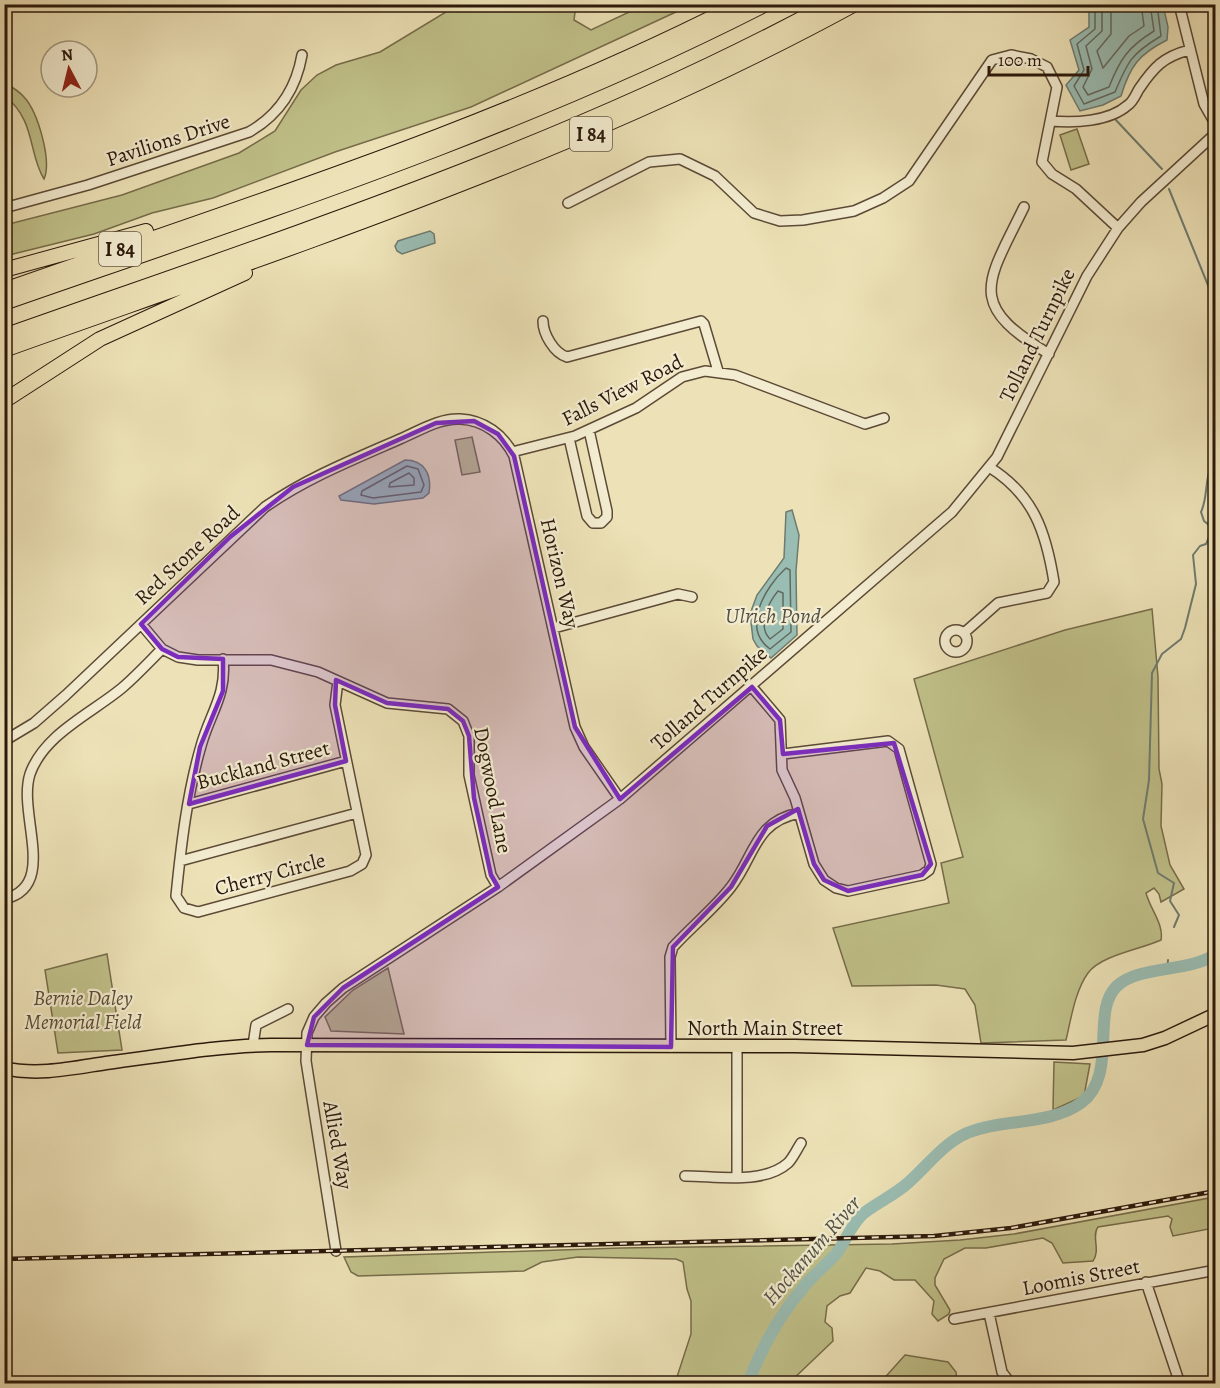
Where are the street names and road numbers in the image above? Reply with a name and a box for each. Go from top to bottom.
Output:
street label: Pavilions Drive [103,107,233,173]
road number: I 84 [570,117,612,151]
road number: I 84 [99,232,141,266]
street label: Tolland Turnpike [992,263,1082,407]
street label: Falls View Road [557,347,688,433]
street label: Red Stone Road [128,498,246,611]
street label: Horizon Way [534,515,586,631]
street label: Tolland Turnpike [645,640,773,756]
street label: Dogwood Lane [467,725,519,855]
street label: Buckland Street [193,734,333,796]
street label: Cherry Circle [211,846,329,902]
street label: North Main Street [687,1014,843,1042]
street label: Allied Way [316,1098,360,1192]
street label: Loomis Street [1020,1252,1142,1302]

